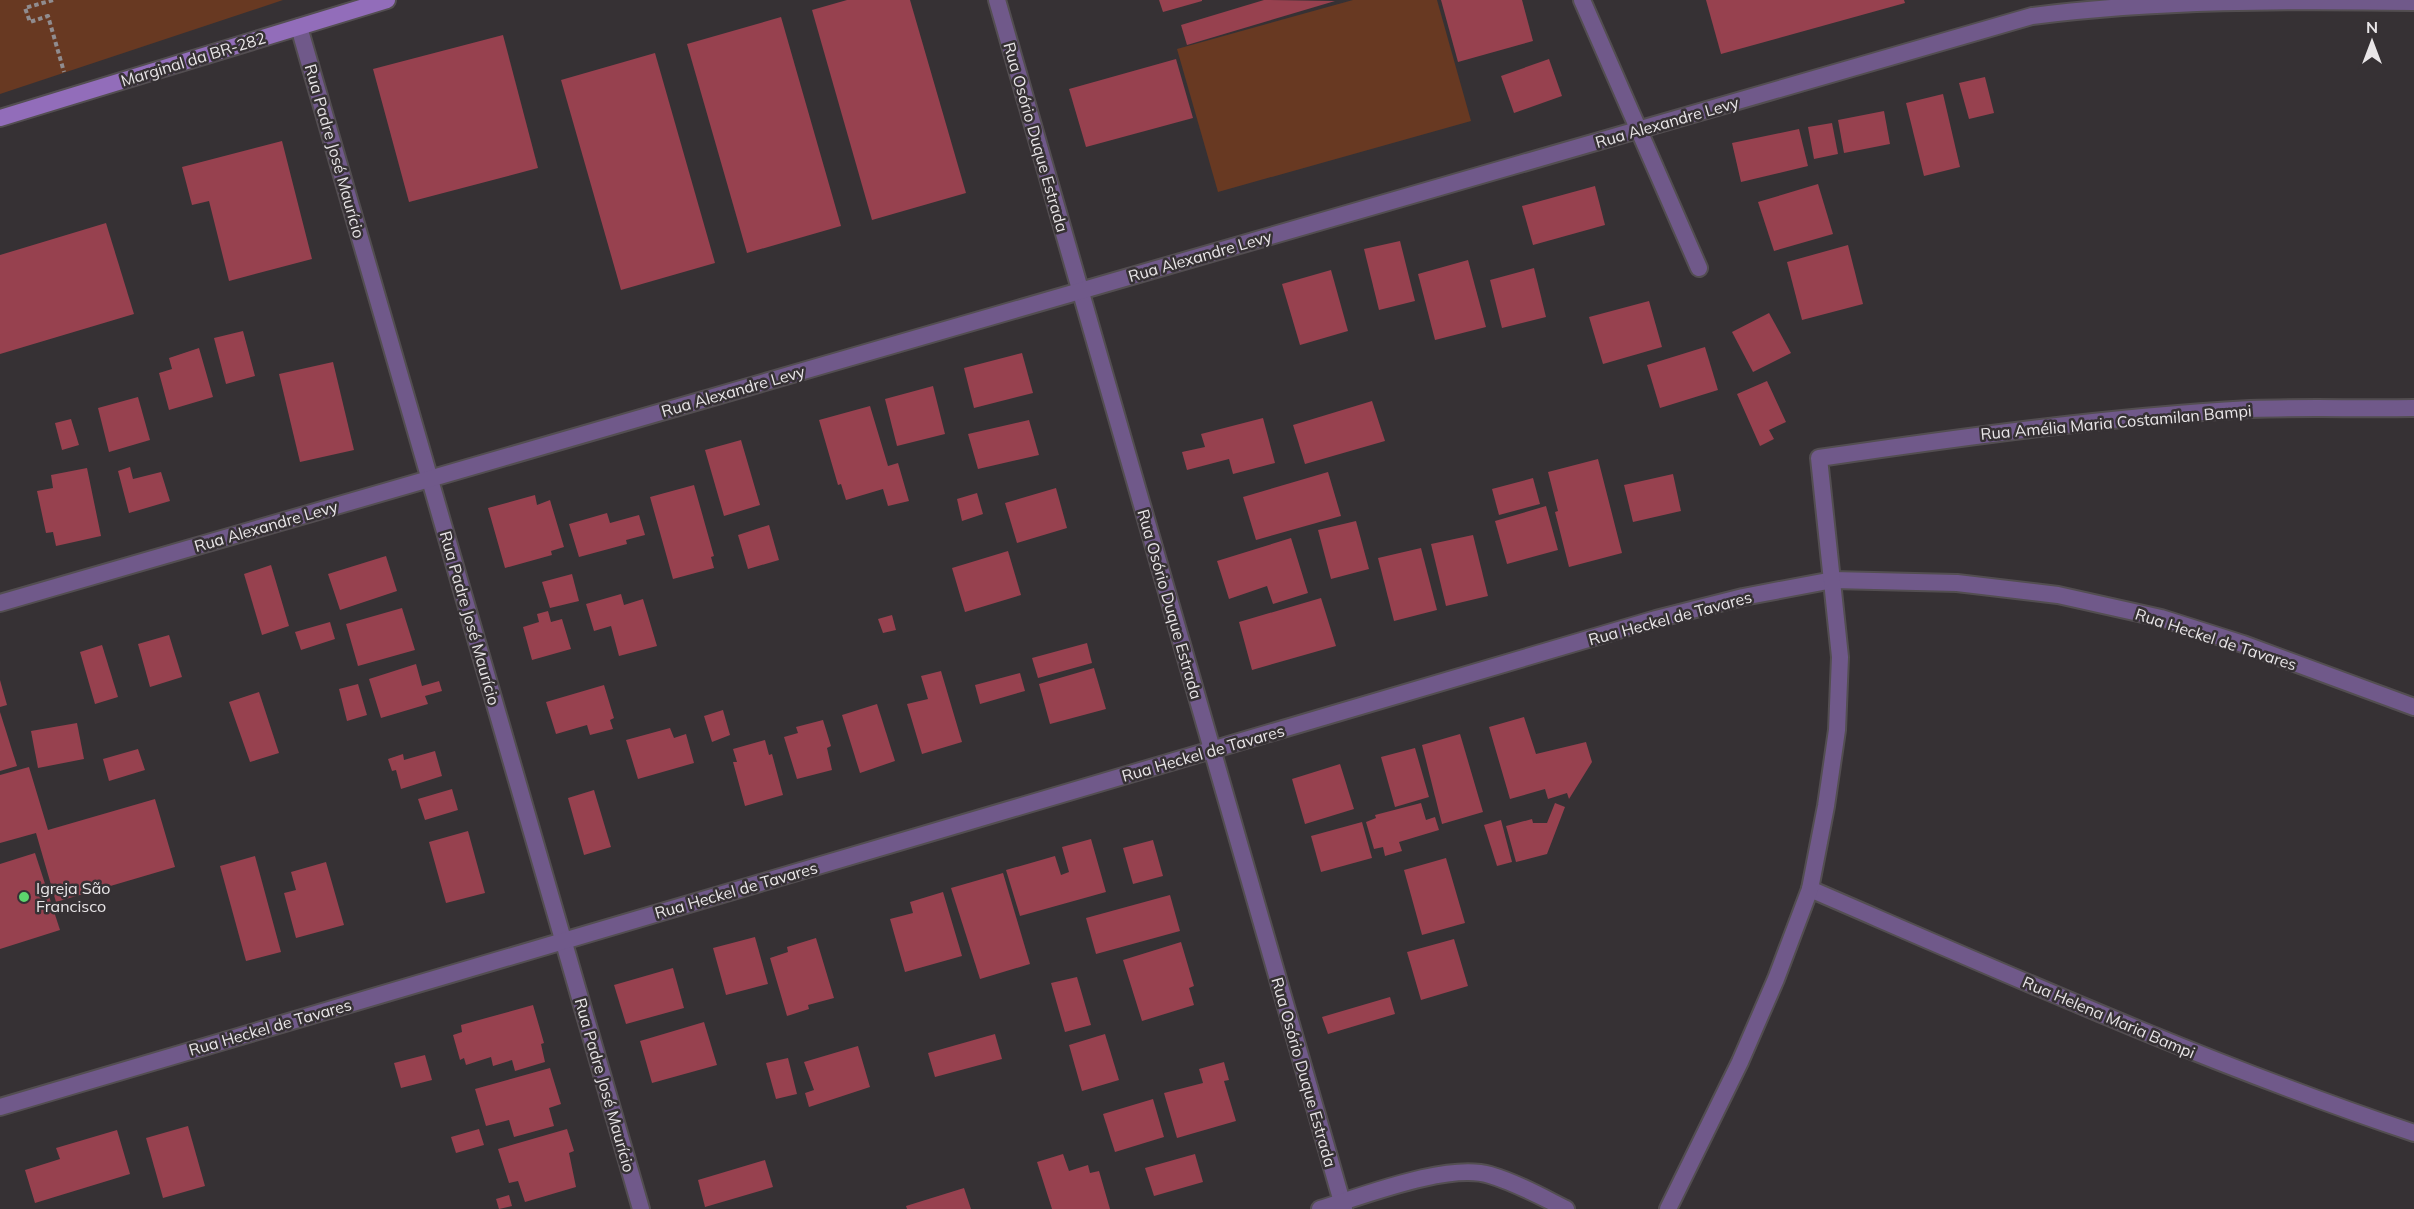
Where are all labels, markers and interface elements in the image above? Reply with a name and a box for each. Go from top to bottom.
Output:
north arrow [2342,12,2402,72]
text: N [2366,17,2378,37]
street label: Marginal da BR-282 [118,27,268,91]
street label: Rua Osório Duque Estrada [999,40,1073,234]
street label: Rua Padre José Maurício [301,62,369,240]
street label: Rua Alexandre Levy [1593,92,1742,152]
street label: Rua Alexandre Levy [1126,226,1275,286]
street label: Rua Alexandre Levy [659,361,808,421]
street label: Rua Amélia Maria Costamilan Bampi [1980,400,2252,444]
street label: Rua Alexandre Levy [192,496,341,556]
street label: Rua Osório Duque Estrada [1133,507,1207,701]
street label: Rua Padre José Maurício [436,529,504,707]
street label: Rua Heckel de Tavares [1586,587,1754,649]
street label: Rua Heckel de Tavares [2133,603,2299,675]
street label: Rua Heckel de Tavares [1119,720,1287,786]
street label: Rua Heckel de Tavares [652,857,820,923]
place label: Igreja São Francisco [36,878,111,916]
marker: Igreja São Francisco [17,890,31,904]
street label: Rua Helena Maria Bampi [2020,972,2198,1062]
street label: Rua Osório Duque Estrada [1267,975,1341,1169]
street label: Rua Heckel de Tavares [186,994,354,1060]
street label: Rua Padre José Maurício [571,996,639,1174]

